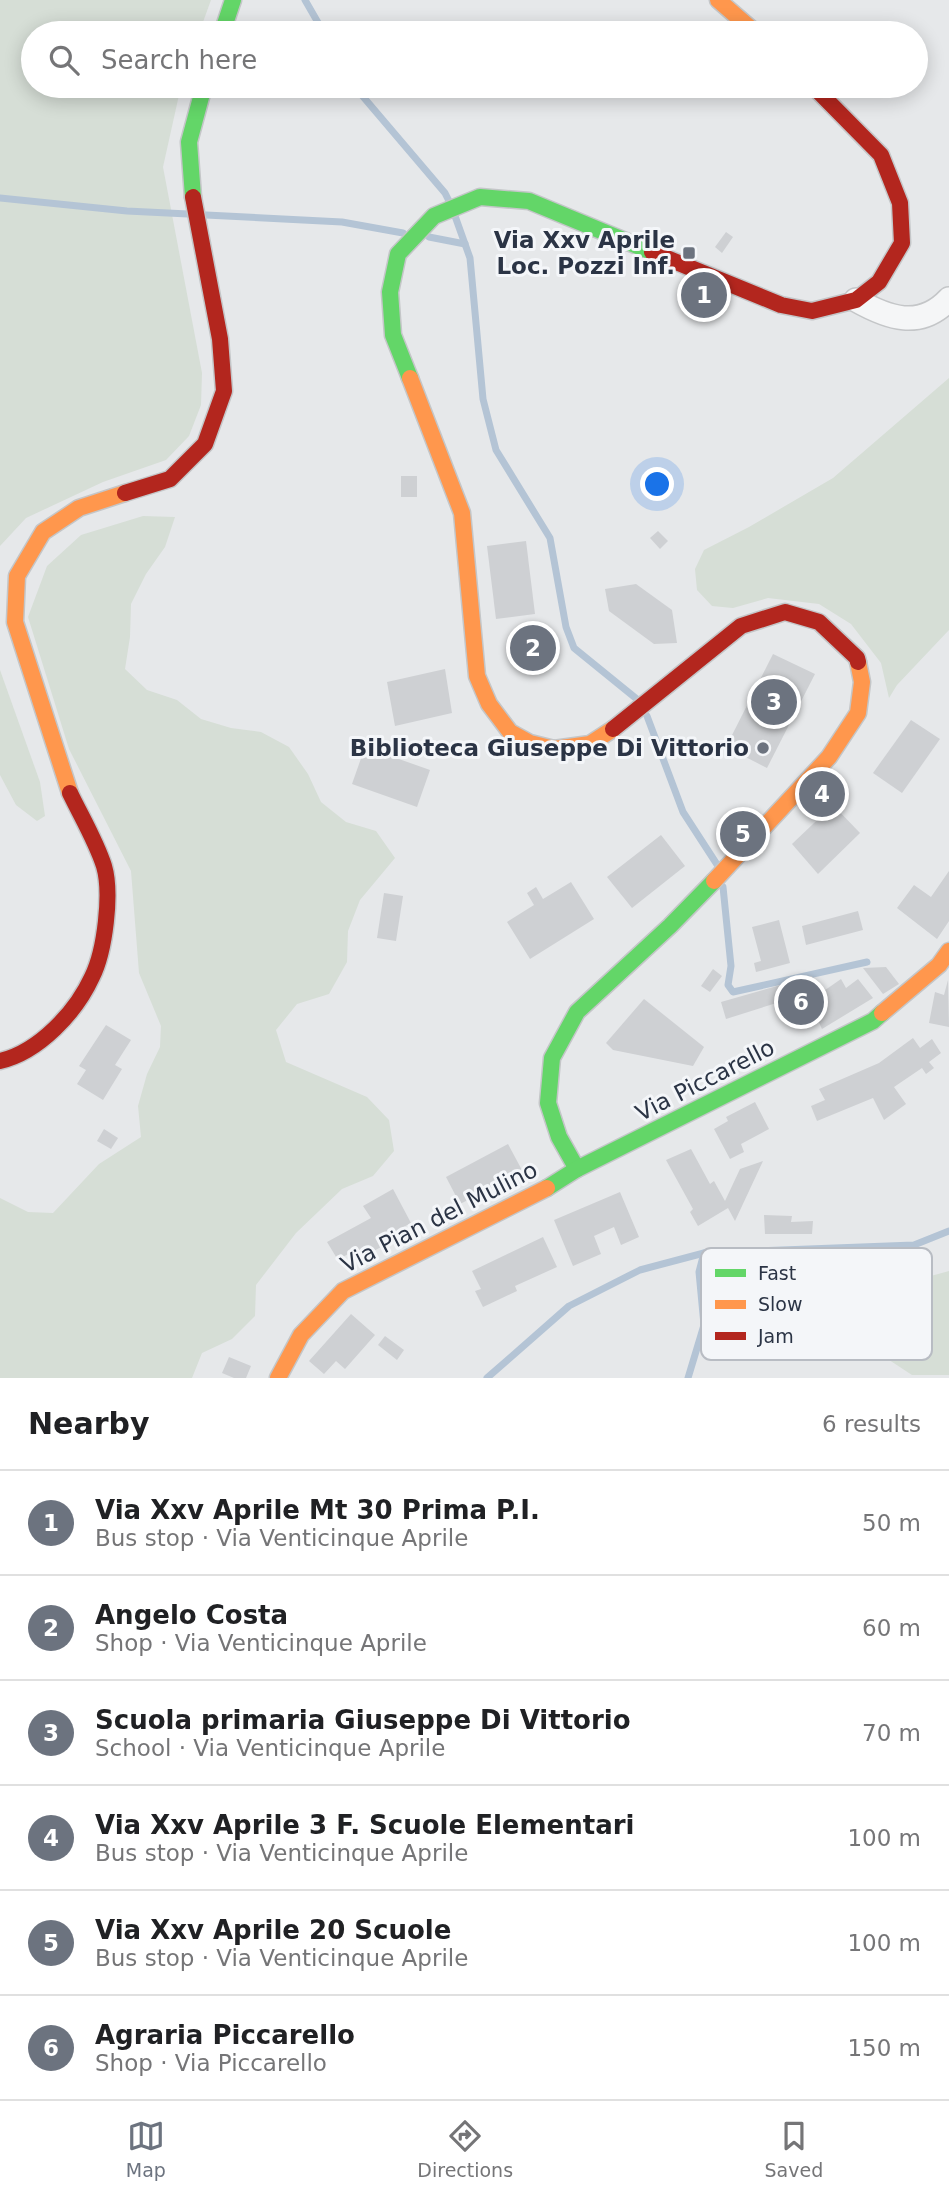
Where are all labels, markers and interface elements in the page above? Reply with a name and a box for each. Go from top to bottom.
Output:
search box [21,21,928,98]
icon: search [45,41,83,79]
text: Search here [101,45,257,75]
place label: Via Xxv Aprile Loc. Pozzi Inf. [494,227,675,279]
marker: Via Xxv Aprile Loc. Pozzi Inf. [681,245,697,261]
pin: 1 [681,269,727,321]
your location [640,467,674,501]
pin: 2 [510,622,556,674]
pin: 3 [751,676,797,728]
place label: Biblioteca Giuseppe Di Vittorio [350,735,749,761]
marker: Biblioteca Giuseppe Di Vittorio [755,740,771,756]
pin: 4 [799,768,845,820]
pin: 5 [720,808,766,860]
pin: 6 [778,976,824,1028]
street label: Via Piccarello [631,1034,779,1126]
street label: Via Pian del Mulino [336,1156,542,1278]
legend [701,1248,932,1360]
text: Fast [758,1262,796,1284]
text: Slow [758,1293,803,1315]
text: Jam [757,1325,794,1347]
text: Nearby [28,1406,150,1441]
text: 6 results [822,1411,921,1437]
text: Via Xxv Aprile Mt 30 Prima P.I. [95,1495,540,1525]
text: 1 [43,1510,59,1536]
text: 50 m [862,1510,921,1536]
text: Bus stop · Via Venticinque Aprile [95,1525,468,1551]
text: Angelo Costa [95,1600,288,1630]
text: 2 [43,1615,59,1641]
text: 60 m [862,1615,921,1641]
text: Shop · Via Venticinque Aprile [95,1630,427,1656]
text: Scuola primaria Giuseppe Di Vittorio [95,1705,631,1735]
text: 3 [43,1720,59,1746]
text: 70 m [862,1720,921,1746]
text: School · Via Venticinque Aprile [95,1735,445,1761]
text: Via Xxv Aprile 3 F. Scuole Elementari [95,1810,634,1840]
text: 4 [43,1825,59,1851]
text: 100 m [847,1825,921,1851]
text: Bus stop · Via Venticinque Aprile [95,1840,468,1866]
text: Via Xxv Aprile 20 Scuole [95,1915,451,1945]
text: 5 [43,1930,59,1956]
text: 100 m [847,1930,921,1956]
text: Bus stop · Via Venticinque Aprile [95,1945,468,1971]
text: Agraria Piccarello [95,2020,355,2050]
text: 6 [43,2035,59,2061]
text: 150 m [847,2035,921,2061]
text: Shop · Via Piccarello [95,2050,327,2076]
tab: Map [126,2117,166,2181]
tab: Directions [417,2117,513,2181]
tab: Saved [765,2117,823,2181]

